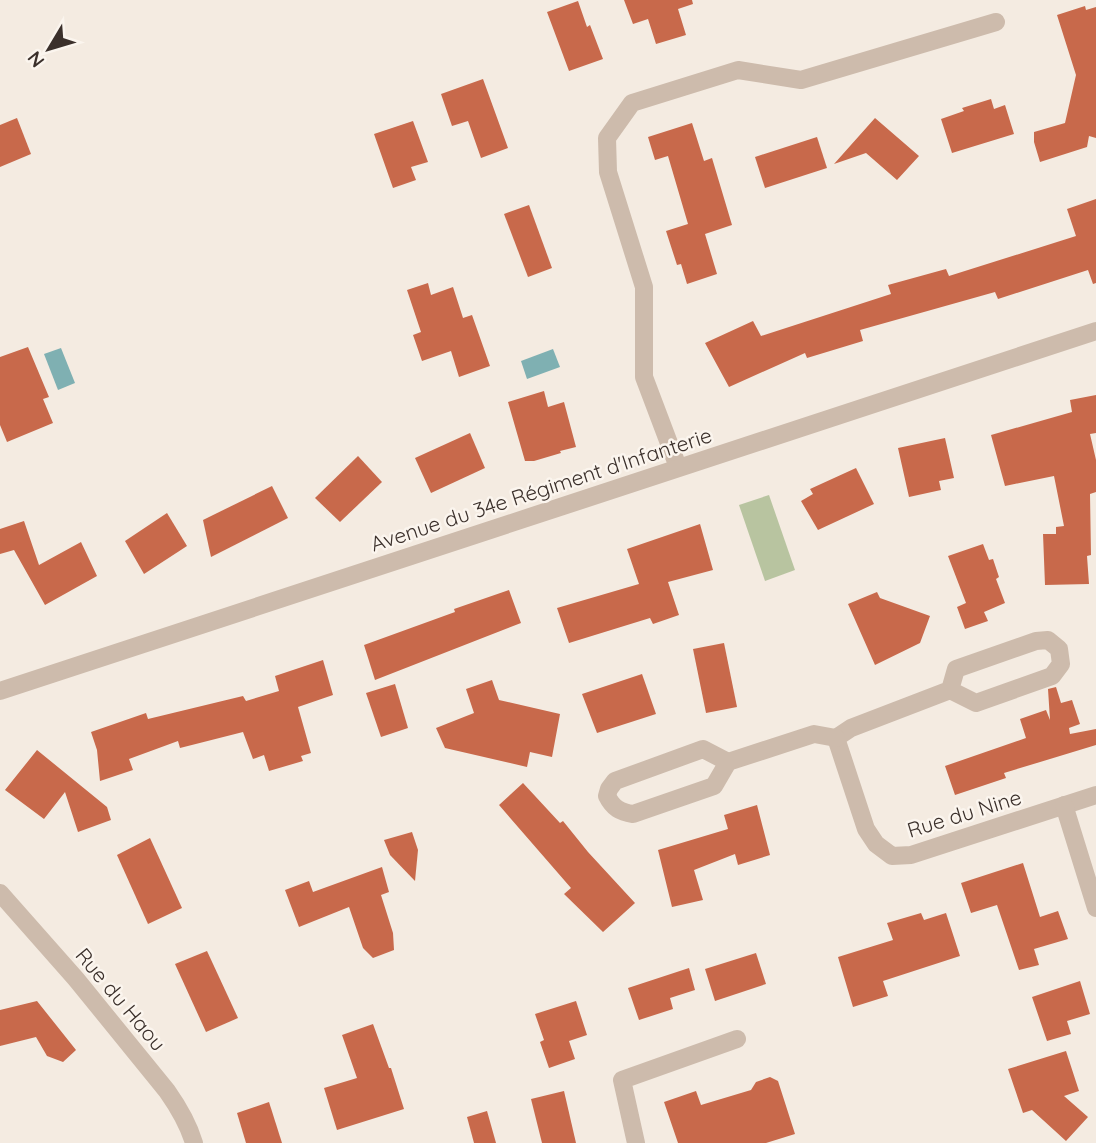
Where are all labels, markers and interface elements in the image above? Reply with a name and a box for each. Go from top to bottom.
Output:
north arrow [14,14,84,84]
text: N [22,47,49,72]
street label: Avenue du 34e Régiment d'Infanterie [367,421,715,557]
street label: Rue du Nine [904,783,1024,843]
street label: Rue du Haou [70,942,172,1056]

